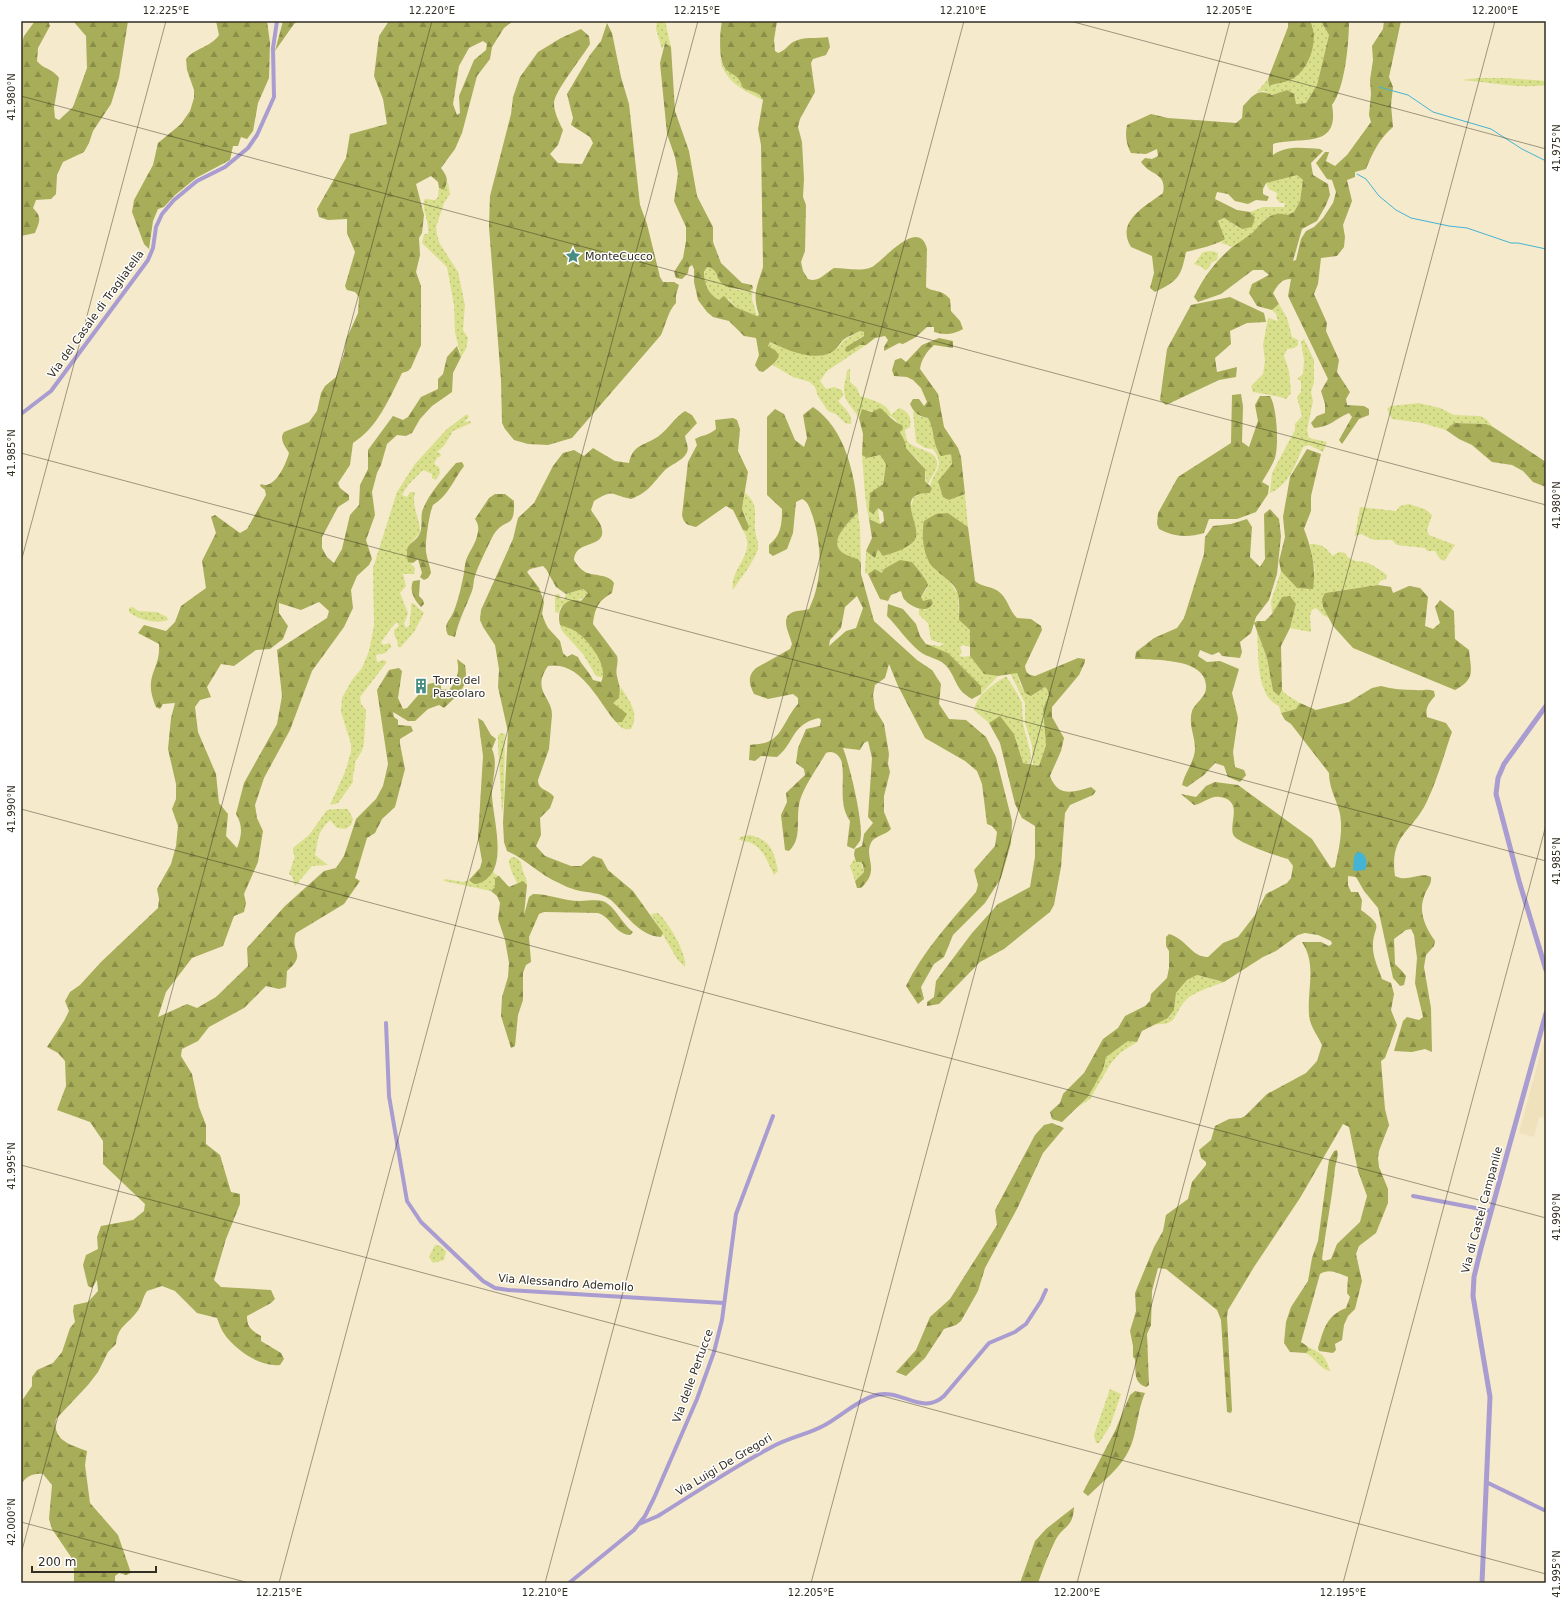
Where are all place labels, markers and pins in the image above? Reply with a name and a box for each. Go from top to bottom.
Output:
place icon: MonteCucco [564,247,582,265]
place label: MonteCucco [585,250,653,263]
place label: Torre del Pascolaro [432,674,485,700]
building icon: Torre del Pascolaro [412,677,430,695]

